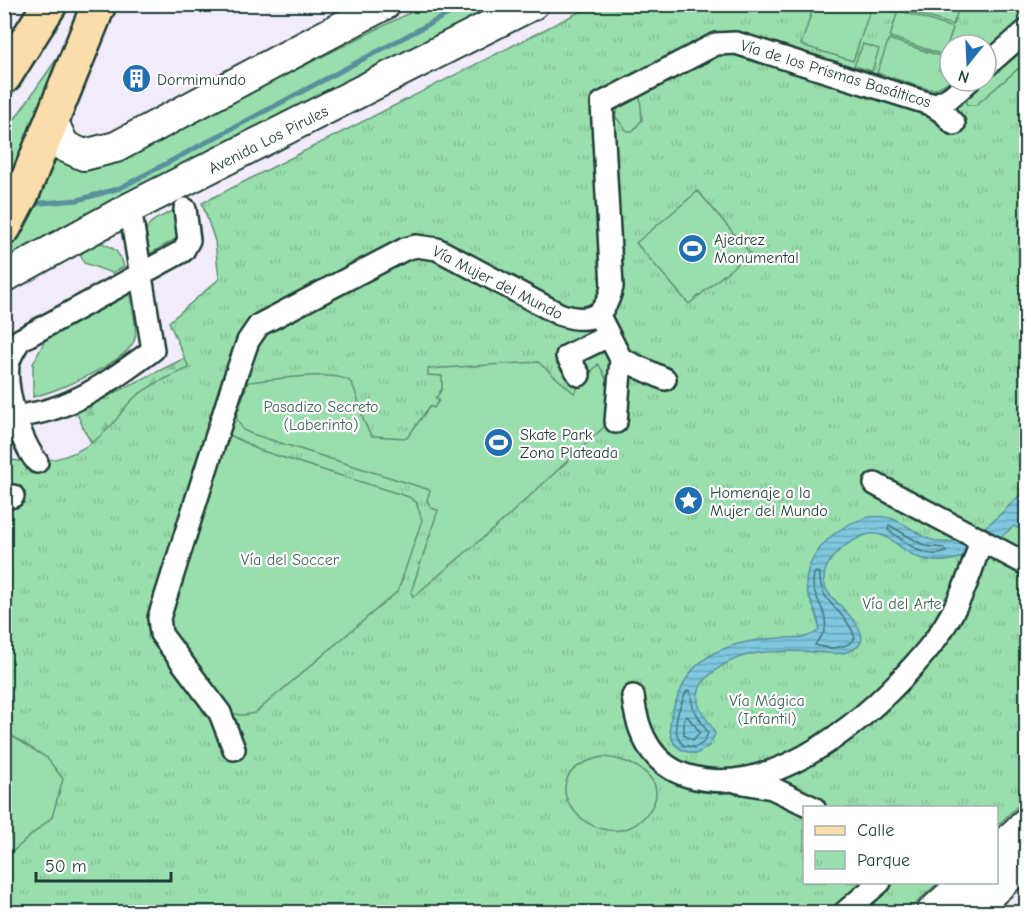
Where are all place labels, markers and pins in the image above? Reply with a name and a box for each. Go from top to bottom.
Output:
building icon: Dormimundo [120,63,152,95]
place label: Dormimundo [157,71,246,89]
place label: Ajedrez Monumental [714,231,799,267]
sports icon: Ajedrez Monumental [677,232,709,264]
place label: Skate Park Zona Plateada [520,426,618,462]
sports icon: Skate Park Zona Plateada [483,427,515,459]
place label: Homenaje a la Mujer del Mundo [710,484,828,520]
place icon: Homenaje a la Mujer del Mundo [673,485,705,517]

